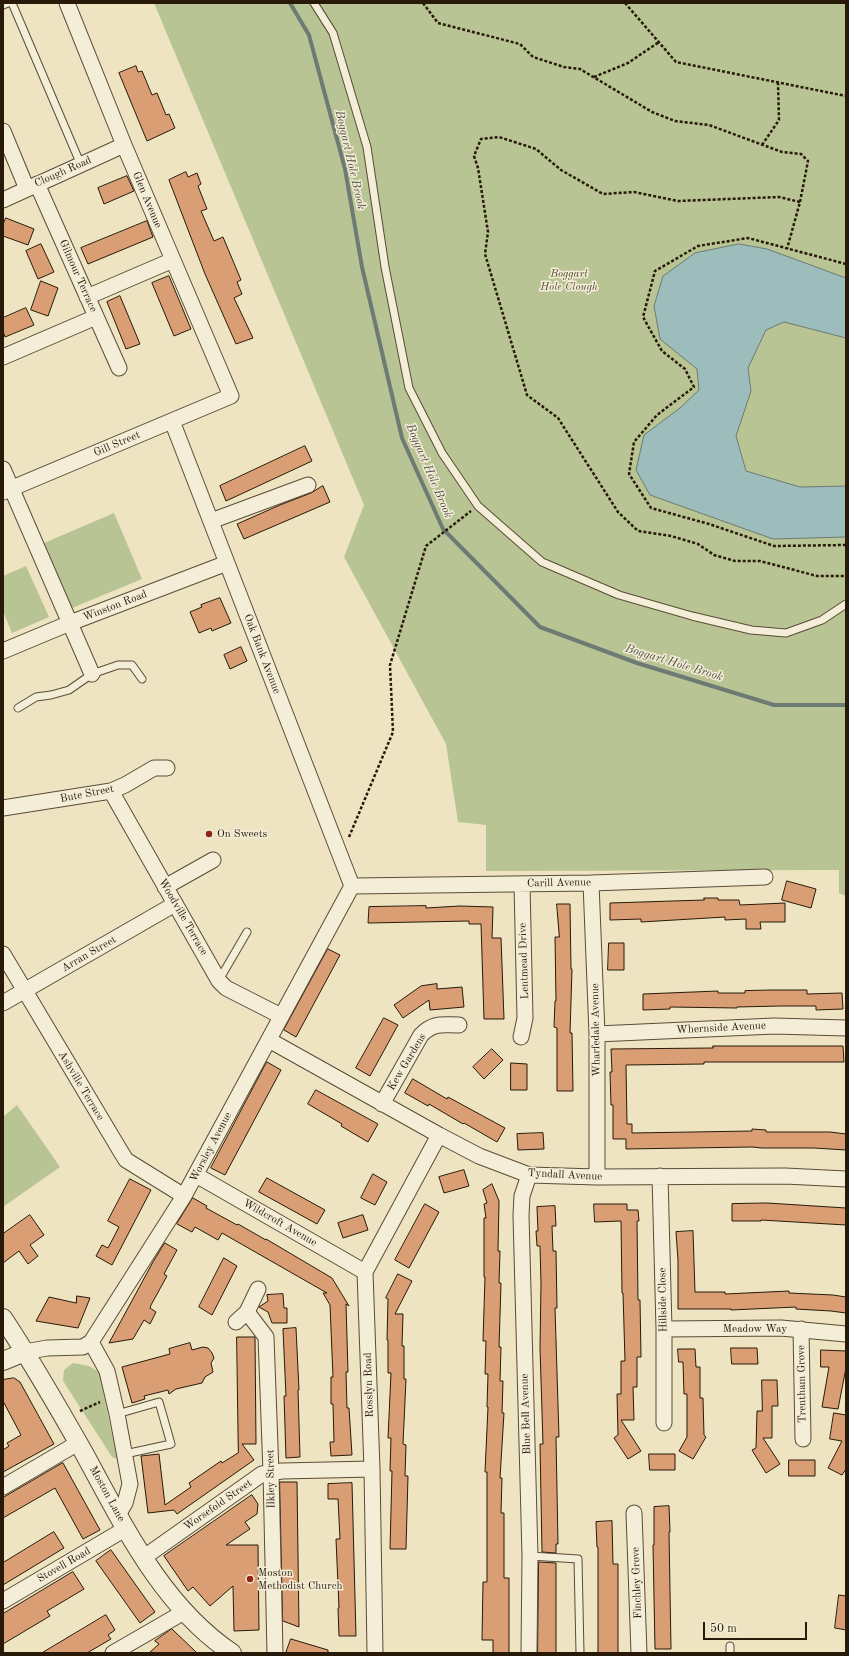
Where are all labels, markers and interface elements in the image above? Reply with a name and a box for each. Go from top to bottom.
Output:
water label: Boggart Hole Brook [332,109,368,211]
street label: Clough Road [32,154,94,190]
street label: Glen Avenue [129,170,165,230]
street label: Gilmour Terrace [56,238,100,314]
park label: Boggart Hole Clough [540,267,598,293]
water label: Boggart Hole Brook [403,421,455,521]
street label: Gill Street [92,428,142,460]
street label: Winston Road [81,588,149,624]
street label: Oak Bank Avenue [241,612,283,696]
water label: Boggart Hole Brook [623,641,725,685]
street label: Bute Street [59,782,115,806]
place label: On Sweets [217,827,267,841]
marker: On Sweets [204,829,214,839]
street label: Woodville Terrace [156,876,210,958]
street label: Carill Avenue [527,876,591,890]
street label: Lentmead Drive [516,922,532,1000]
street label: Arran Street [59,933,119,975]
street label: Wharfedale Avenue [589,983,603,1077]
street label: Whernside Avenue [676,1019,766,1037]
street label: Kew Gardens [385,1031,429,1093]
street label: Ashville Terrace [55,1049,107,1123]
street label: Worsley Avenue [187,1110,235,1184]
street label: Tyndall Avenue [527,1166,603,1184]
street label: Wildcroft Avenue [241,1196,319,1250]
street label: Hillside Close [656,1267,670,1333]
street label: Meadow Way [723,1322,787,1336]
street label: Trentham Grove [795,1345,809,1423]
street label: Rosslyn Road [361,1352,377,1418]
street label: Blue Bell Avenue [518,1373,534,1455]
street label: Ilkley Street [264,1449,278,1509]
street label: Moston Lane [86,1464,128,1524]
street label: Worsefold Street [181,1477,255,1533]
street label: Stovell Road [35,1544,93,1586]
street label: Finchley Grove [629,1547,645,1619]
place label: Moston Methodist Church [258,1566,343,1592]
marker: Moston Methodist Church [245,1574,255,1584]
scale bar [705,1614,809,1640]
text: 50 m [710,1623,737,1635]

